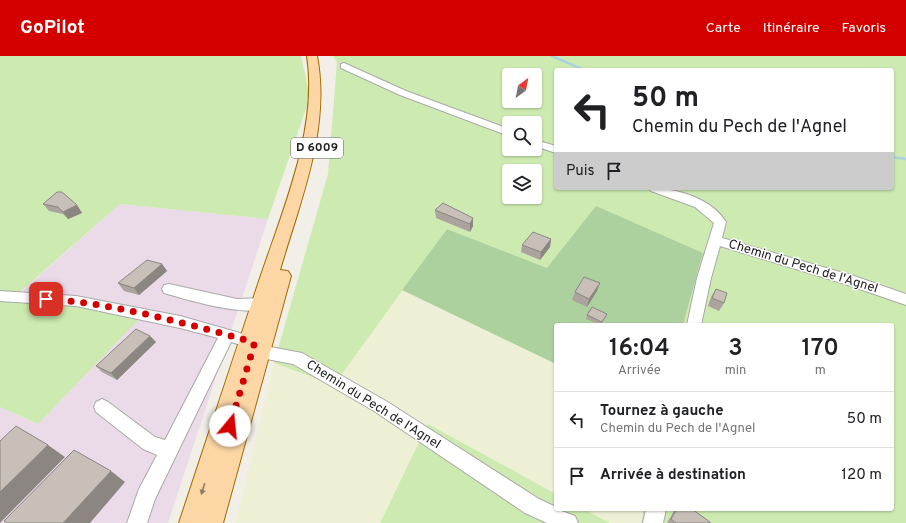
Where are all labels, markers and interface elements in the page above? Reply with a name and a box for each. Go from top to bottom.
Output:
text: GoPilot [20,16,85,40]
text: Carte [706,20,741,37]
text: Itinéraire [763,20,820,37]
text: Favoris [842,20,886,37]
north arrow [502,68,542,108]
map controls [502,68,542,204]
text: 50 m [632,81,699,117]
icon: left [566,84,618,136]
button: search [502,116,542,156]
text: Chemin du Pech de l'Agnel [632,116,847,139]
road number: D 6009 [291,138,343,158]
icon: arrive [603,160,625,182]
text: Puis [566,162,595,181]
button: layers [502,164,542,204]
street label: Chemin du Pech de l'Agnel [726,237,880,297]
pin [29,282,63,316]
icon: arrive [35,288,57,310]
text: 16:04 [609,334,670,364]
text: 3 [728,334,743,364]
text: 170 [801,334,839,364]
street label: Chemin du Pech de l'Agnel [303,357,443,453]
text: Arrivée [618,363,661,379]
text: min [725,363,746,379]
text: m [815,363,826,379]
text: Tournez à gauche [600,402,724,421]
position arrow [209,405,251,447]
icon: left [566,409,588,431]
text: 50 m [847,410,882,429]
text: Chemin du Pech de l'Agnel [600,421,755,437]
icon: arrive [566,465,588,487]
text: Arrivée à destination [600,466,746,485]
text: 120 m [841,466,882,485]
one-way arrow [200,484,206,496]

